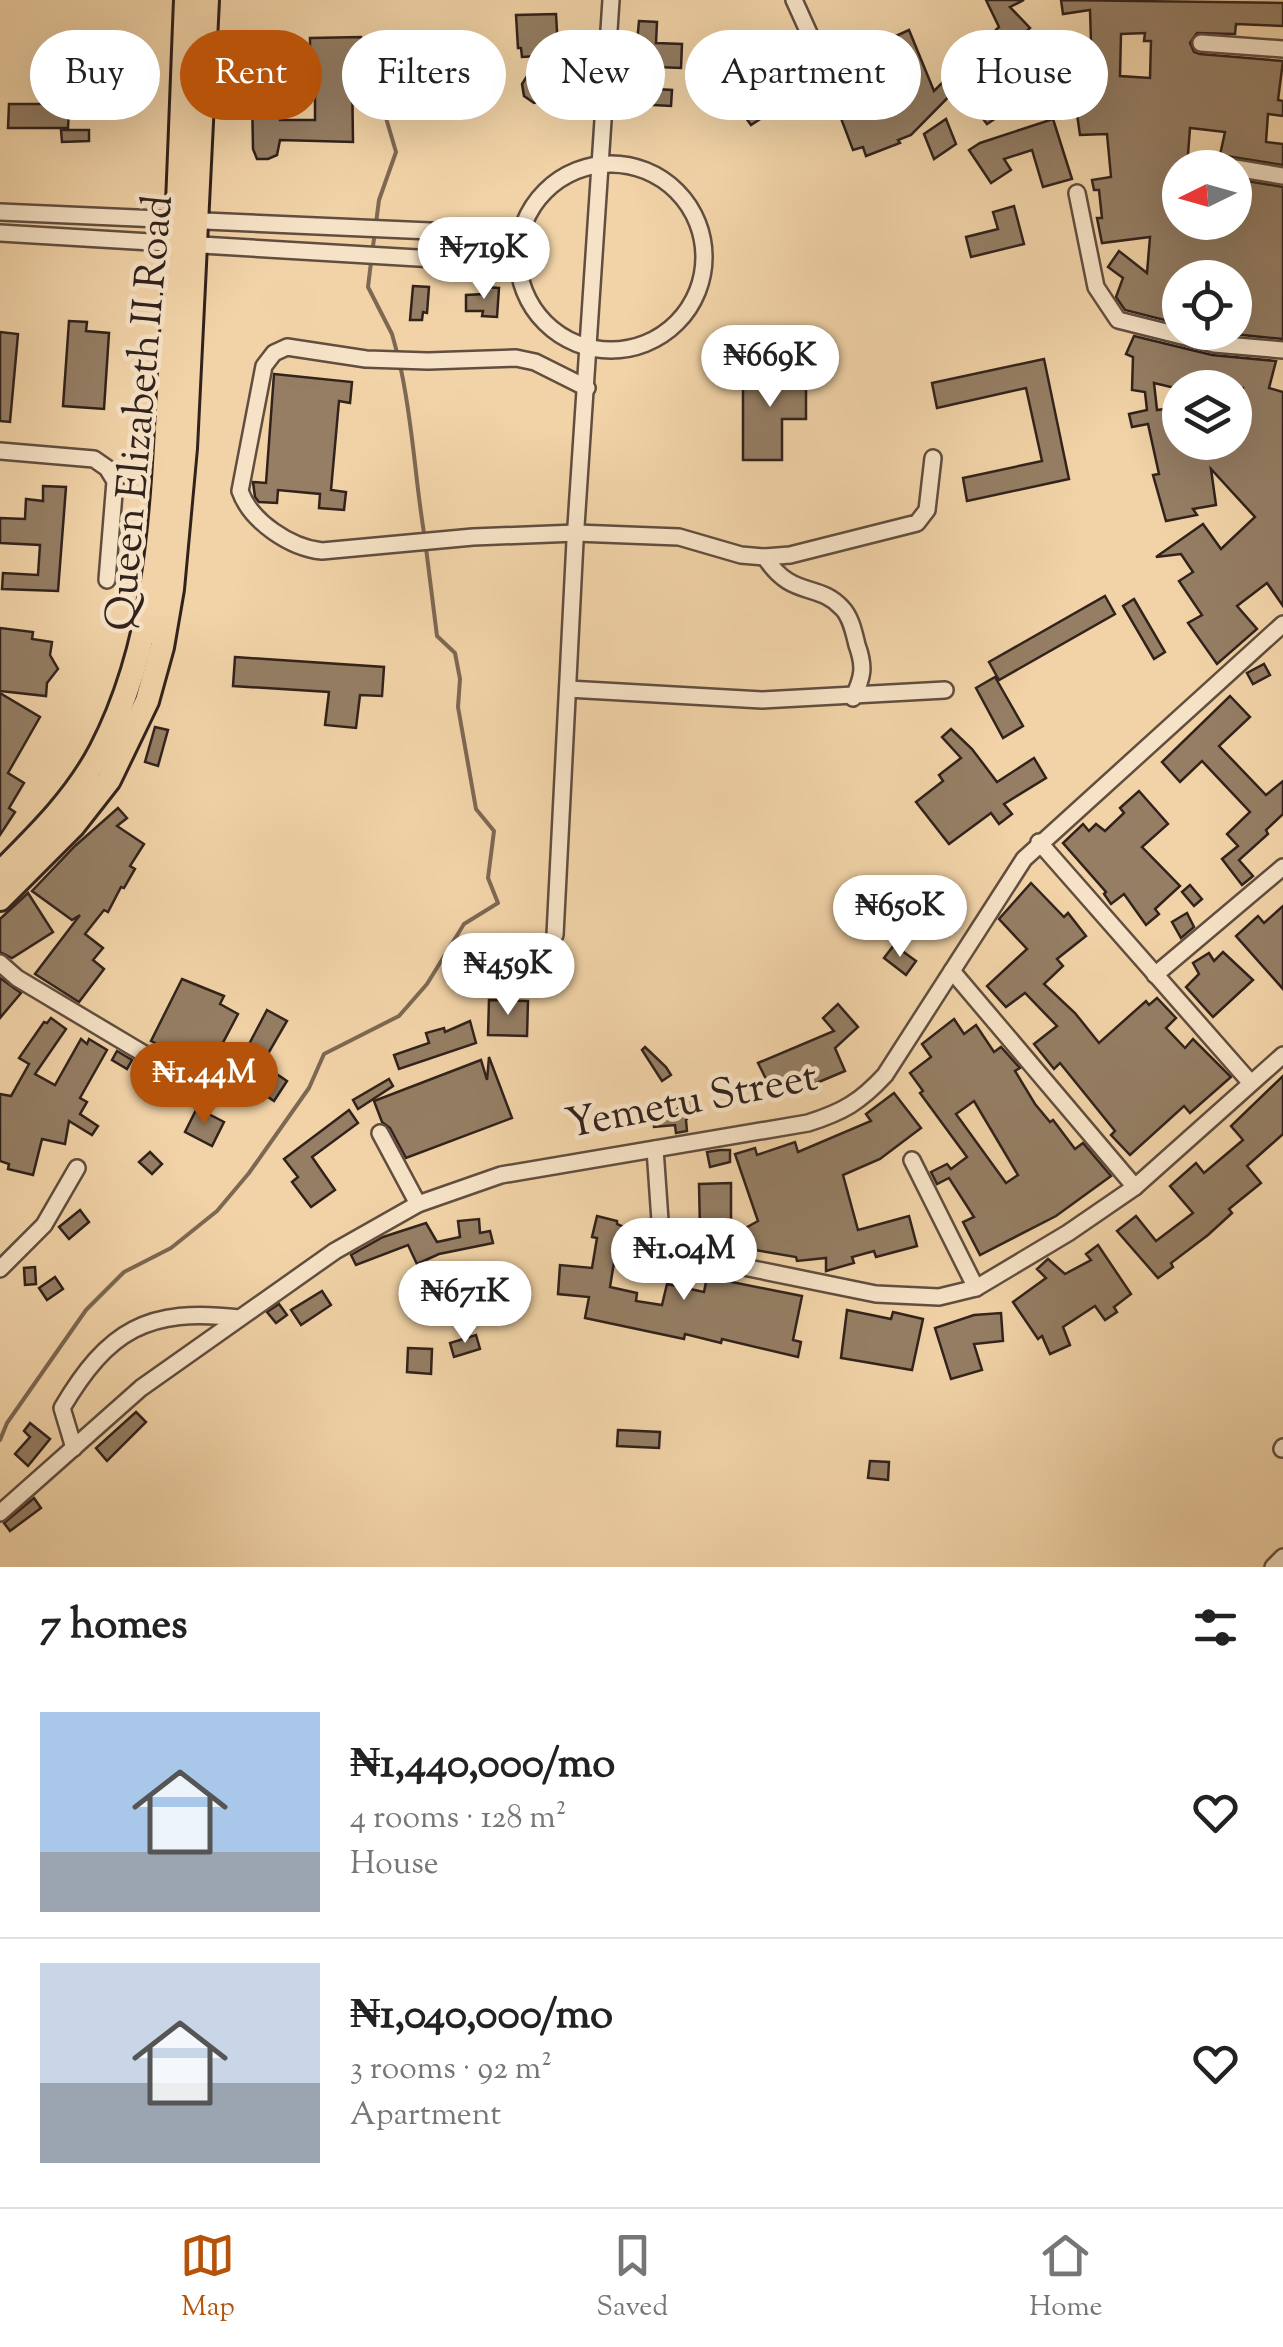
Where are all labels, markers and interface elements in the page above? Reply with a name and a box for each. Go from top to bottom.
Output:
chip: Buy [30,30,160,120]
chip: Rent [180,30,322,120]
chip: Filters [342,30,506,120]
chip: New [526,30,665,120]
chip: Apartment [685,30,921,120]
chip: House [941,30,1108,120]
north arrow [1162,150,1252,240]
map controls [1162,150,1252,460]
street label: Queen Elizabeth II Road [93,193,191,633]
pin: ₦719K [414,217,554,302]
text: ₦719K [440,226,528,272]
button: locate [1162,260,1252,350]
pin: ₦669K [700,325,840,410]
text: ₦669K [723,334,817,380]
button: layers [1162,370,1252,460]
pin: ₦650K [830,875,970,960]
text: ₦650K [855,884,945,930]
pin: ₦459K [438,933,578,1018]
text: ₦459K [464,942,552,988]
pin: ₦1.44M [123,1042,285,1127]
street label: Yemetu Street [561,1049,823,1157]
text: ₦1.44M [152,1051,256,1097]
pin: ₦1.04M [603,1218,765,1303]
text: ₦1.04M [633,1227,735,1273]
pin: ₦671K [395,1261,535,1346]
text: ₦671K [420,1270,510,1316]
text: 7 homes [40,1597,188,1657]
icon: filters [1188,1600,1243,1655]
text: ₦1,440,000/mo [350,1736,615,1796]
icon: home [120,1752,240,1872]
icon: heart [1188,1785,1243,1840]
text: 4 rooms · 128 m² [350,1796,567,1842]
text: House [350,1842,439,1888]
text: ₦1,040,000/mo [350,1987,613,2047]
icon: home [120,2003,240,2123]
icon: heart [1188,2036,1243,2091]
text: 3 rooms · 92 m² [350,2047,552,2093]
text: Apartment [350,2093,501,2139]
tab: Map [180,2228,235,2328]
tab: Saved [596,2228,668,2328]
tab: Home [1029,2228,1103,2328]

